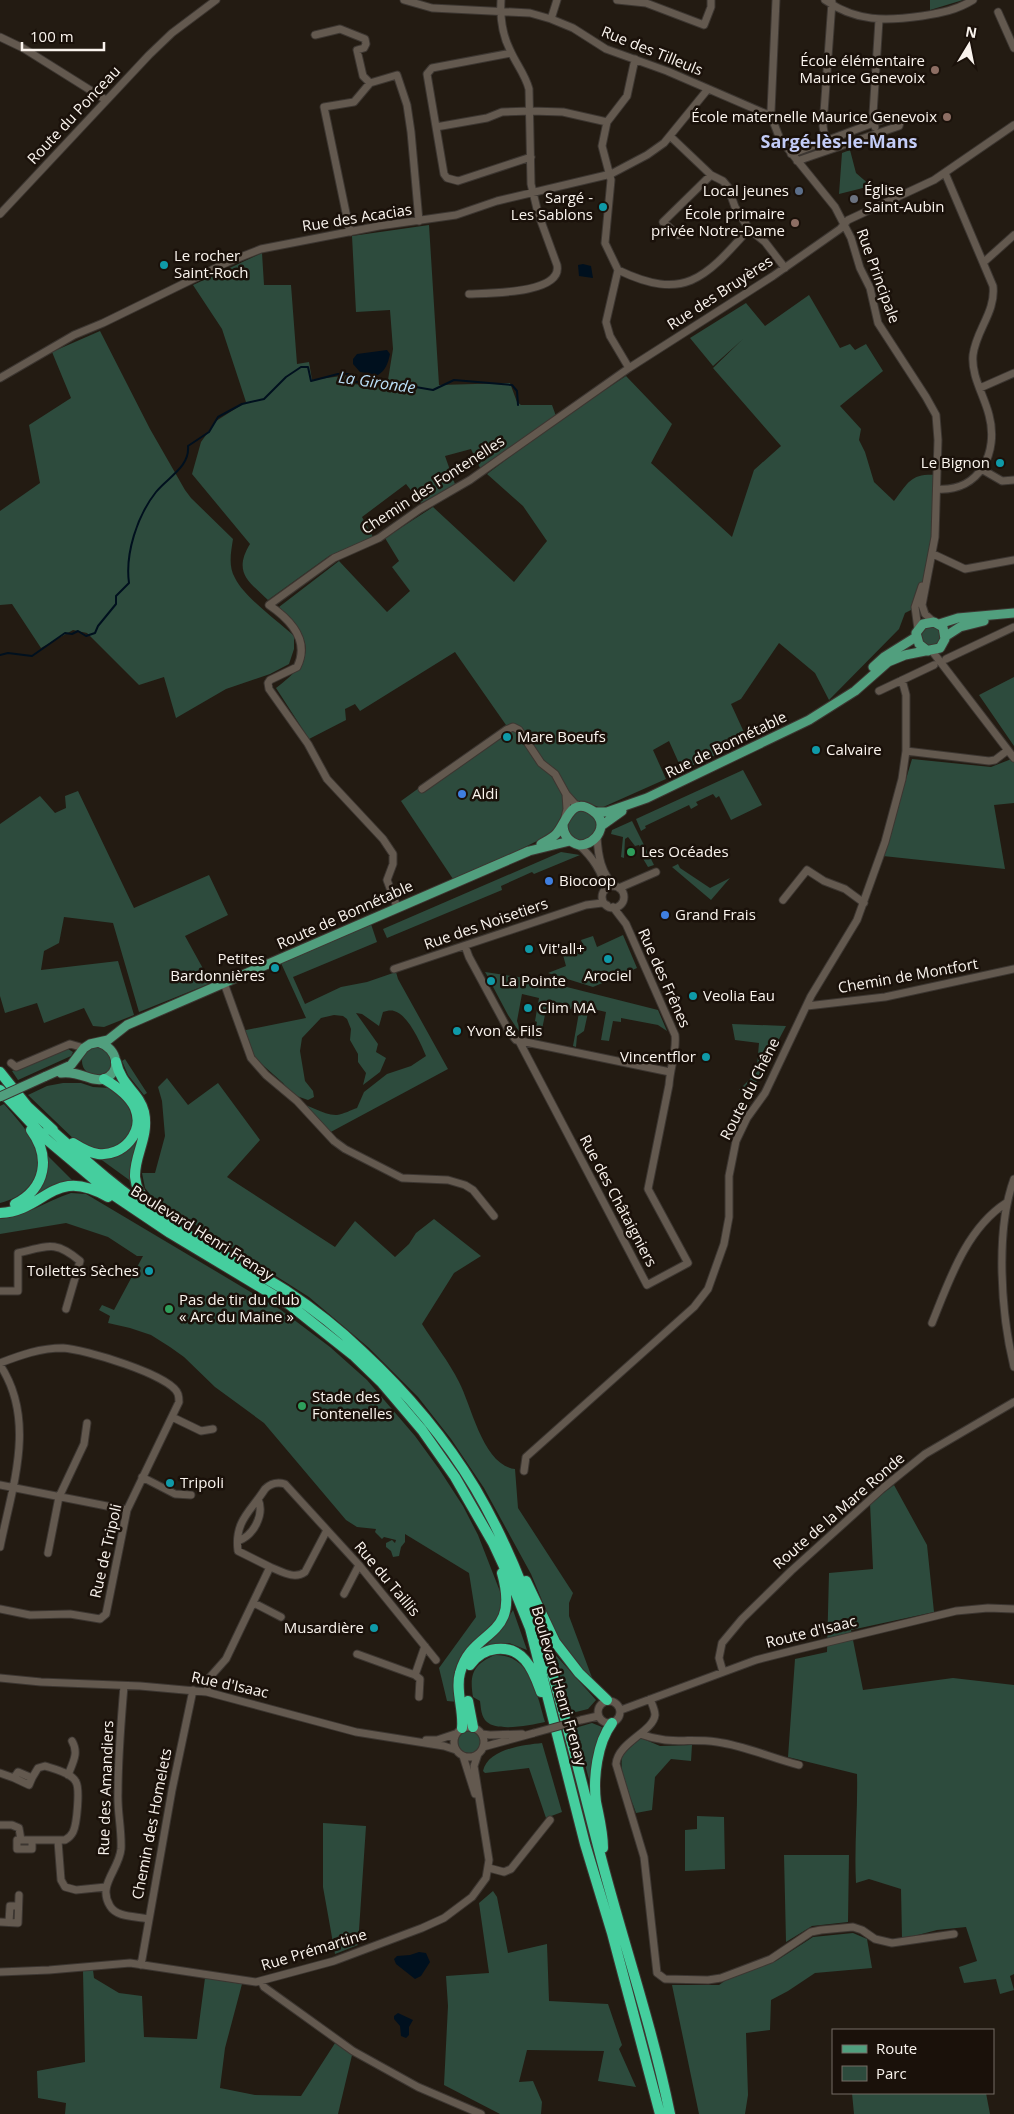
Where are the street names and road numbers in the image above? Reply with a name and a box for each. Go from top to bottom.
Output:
street label: Rue des Tilleuls [599,21,706,80]
street label: Route du Ponceau [22,61,124,168]
street label: Rue des Acacias [301,198,413,236]
street label: Rue Principale [853,225,905,326]
street label: Rue des Bruyères [663,251,776,334]
street label: Chemin des Fontenelles [357,430,508,538]
street label: Rue de Bonnétable [661,706,790,782]
street label: Route de Bonnétable [273,875,416,953]
street label: Rue des Noisetiers [421,892,550,954]
street label: Rue des Frênes [634,925,696,1030]
street label: Chemin de Montfort [836,953,979,997]
street label: Route du Chêne [715,1034,783,1143]
street label: Rue des Châtaigniers [576,1131,662,1270]
street label: Boulevard Henri Frenay [127,1180,278,1285]
street label: Route de la Mare Ronde [768,1448,908,1573]
street label: Rue de Tripoli [84,1502,126,1600]
street label: Rue du Taillis [351,1537,425,1620]
street label: Boulevard Henri Frenay [528,1604,592,1768]
street label: Route d'Isaac [763,1610,858,1652]
street label: Rue d'Isaac [190,1666,271,1702]
street label: Rue des Amandiers [93,1720,117,1856]
street label: Chemin des Homelets [127,1747,175,1901]
street label: Rue Prémartine [258,1923,369,1975]

